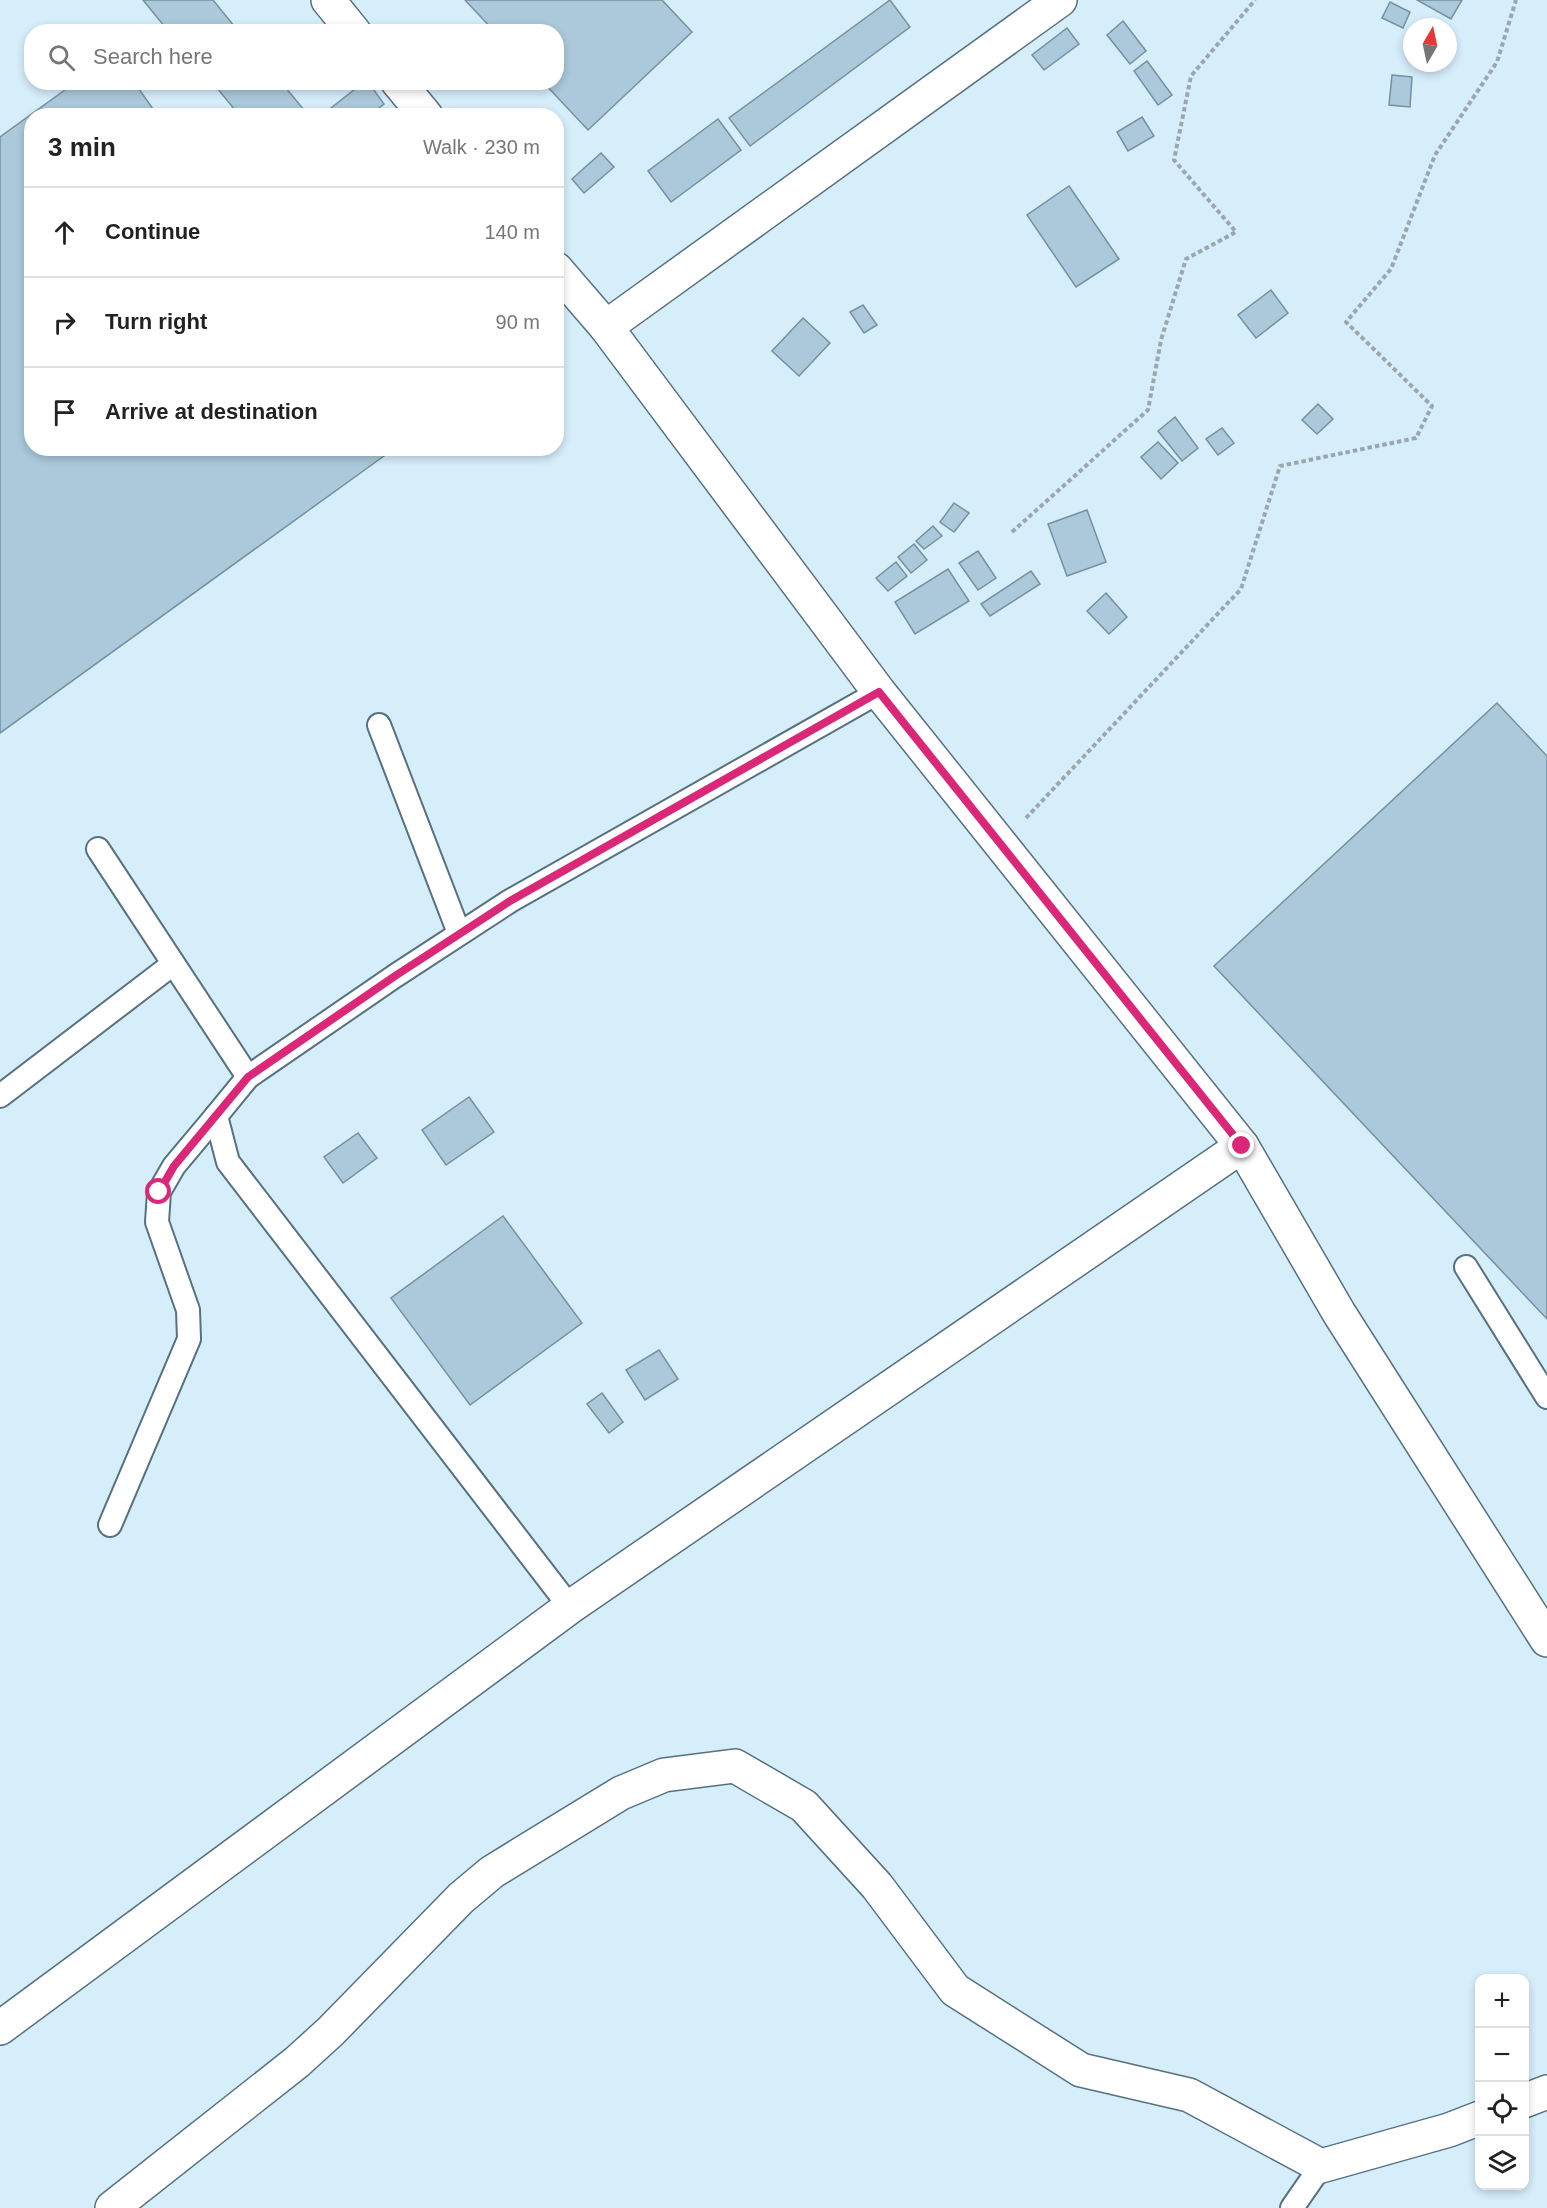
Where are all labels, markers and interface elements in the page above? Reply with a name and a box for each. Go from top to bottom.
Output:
north arrow [1403,18,1457,72]
search box [24,24,564,90]
icon: search [45,41,78,74]
text: Search here [93,44,213,69]
text: 3 min [48,132,116,162]
text: Walk · 230 m [423,136,540,158]
icon: ahead [48,216,81,249]
text: Continue [105,219,200,244]
text: 140 m [484,221,540,243]
icon: right [48,306,81,339]
text: Turn right [105,309,207,334]
text: 90 m [496,311,540,333]
icon: arrive [48,396,81,429]
text: Arrive at destination [105,399,318,424]
route end [1228,1132,1254,1158]
route start [145,1178,171,1204]
map controls [1475,1974,1529,2190]
button: + [1475,1974,1529,2028]
button: − [1475,2028,1529,2082]
button: locate [1475,2082,1529,2136]
button: layers [1475,2136,1529,2190]

